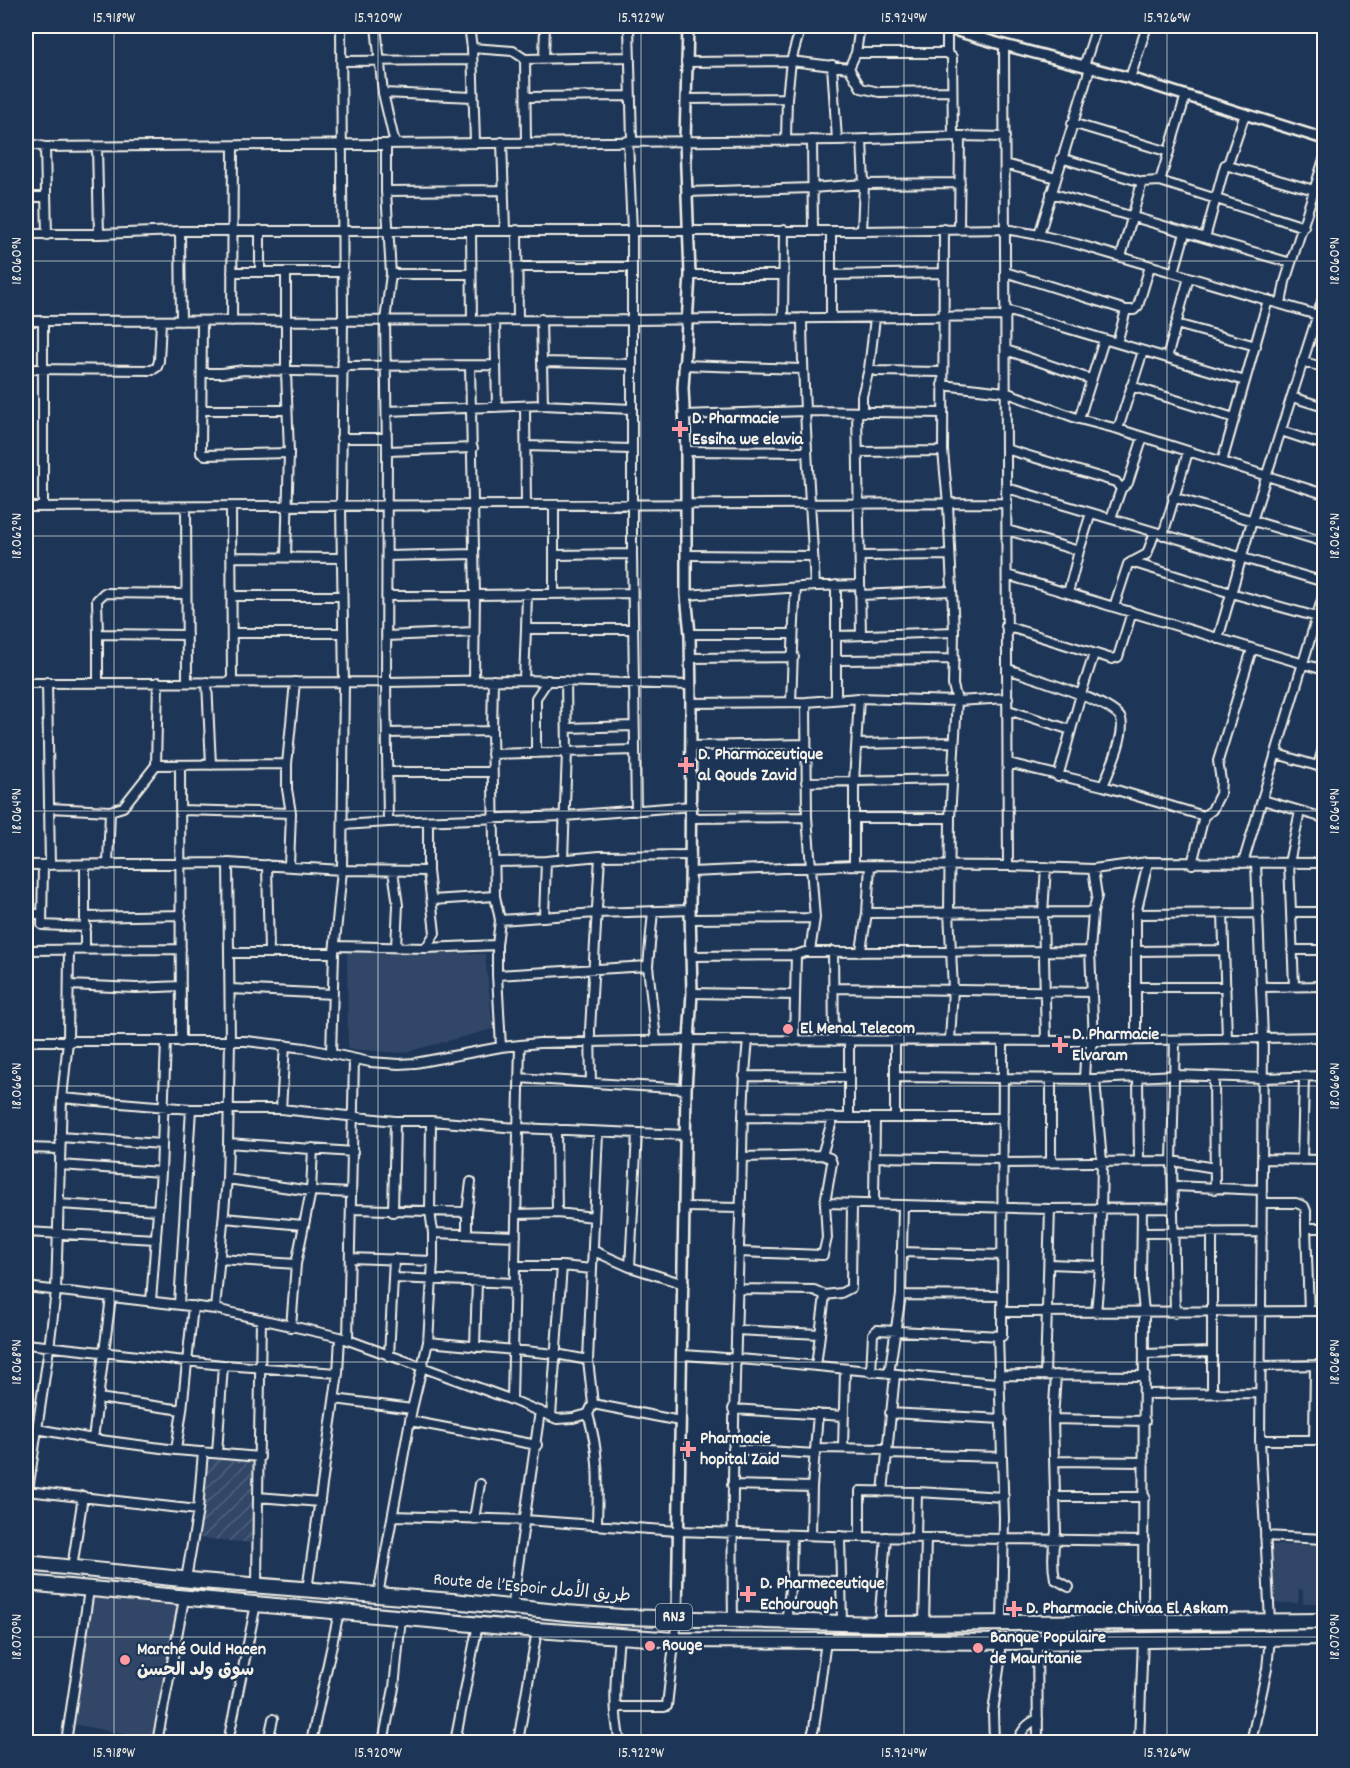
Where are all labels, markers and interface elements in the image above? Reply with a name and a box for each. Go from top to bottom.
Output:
text: 15.918°W [93,8,136,30]
text: 15.920°W [354,8,402,30]
text: 15.922°W [618,8,664,30]
text: 15.924°W [881,8,927,30]
text: 15.926°W [1144,8,1191,30]
text: 18.060°N [7,237,29,285]
text: 18.060°N [1325,237,1347,285]
place label: D. Pharmacie Essiha we elavia [692,407,804,453]
marker: D. Pharmacie Essiha we elavia [673,422,687,436]
text: 18.062°N [7,513,29,559]
text: 18.062°N [1325,513,1347,559]
place label: D. Pharmaceutique al Qouds Zavid [698,743,823,789]
marker: D. Pharmaceutique al Qouds Zavid [679,758,693,772]
text: 18.064°N [7,788,29,834]
text: 18.064°N [1325,788,1347,834]
place label: El Menal Telecom [800,1017,915,1042]
marker: El Menal Telecom [781,1022,795,1036]
place label: D. Pharmacie Elvaram [1072,1023,1159,1069]
marker: D. Pharmacie Elvaram [1053,1038,1067,1052]
text: 18.066°N [7,1063,29,1109]
text: 18.066°N [1325,1063,1347,1109]
text: 18.068°N [7,1339,29,1385]
text: 18.068°N [1325,1339,1347,1385]
place label: Pharmacie hopital Zaid [700,1427,779,1473]
marker: Pharmacie hopital Zaid [681,1442,695,1456]
street label: Route de l’Espoir طريق الأمل [432,1566,632,1610]
place label: D. Pharmeceutique Echourough [760,1572,885,1618]
marker: D. Pharmeceutique Echourough [741,1587,755,1601]
place label: D. Pharmacie Chivaa El Askam [1026,1597,1228,1622]
marker: D. Pharmacie Chivaa El Askam [1007,1602,1021,1616]
road number: RN3 [656,1604,692,1630]
text: 18.070°N [7,1614,29,1660]
text: 18.070°N [1325,1614,1347,1660]
place label: Banque Populaire de Mauritanie [990,1626,1106,1672]
place label: Rouge [662,1634,702,1659]
place label: Marché Ould Hacen سوق ولد الحسن [137,1638,266,1684]
marker: Rouge [643,1639,657,1653]
marker: Banque Populaire de Mauritanie [971,1641,985,1655]
marker: Marché Ould Hacen سوق ولد الحسن [118,1653,132,1667]
text: 15.918°W [93,1743,136,1765]
text: 15.920°W [354,1743,402,1765]
text: 15.922°W [618,1743,664,1765]
text: 15.924°W [881,1743,927,1765]
text: 15.926°W [1144,1743,1191,1765]

